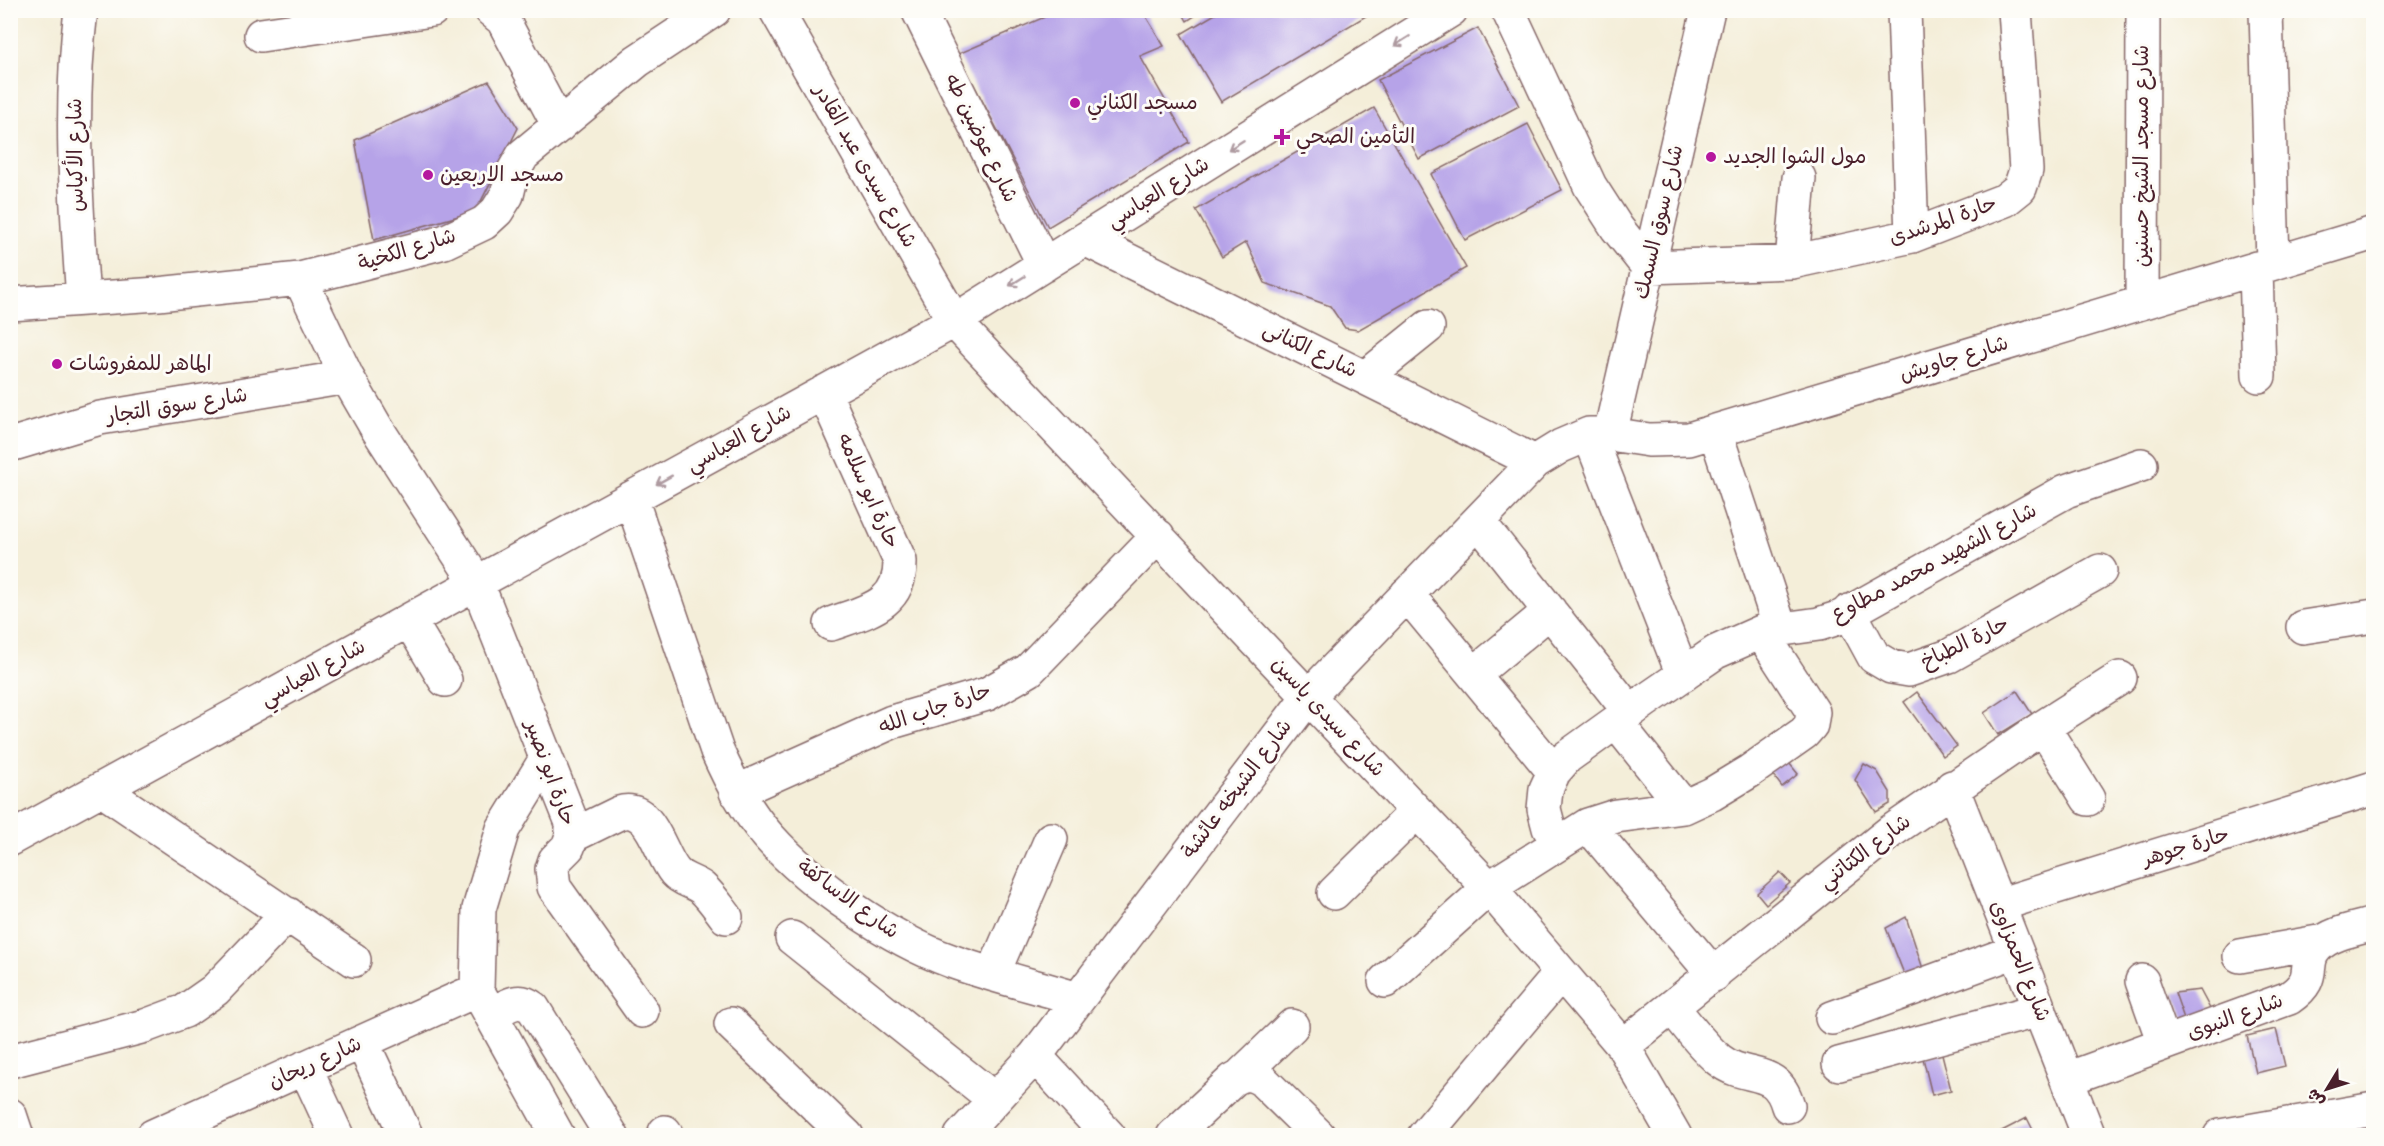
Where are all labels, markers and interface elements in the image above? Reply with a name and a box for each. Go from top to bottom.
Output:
one-way arrow [1394,36,1411,48]
street label: شارع مسجد الشيخ حسنين [2128,45,2156,267]
street label: شارع عوضين طه [938,69,1024,207]
street label: شارع سيدى عبد القادر [806,77,923,253]
place label: مسجد الكناني [1087,89,1198,121]
marker: مسجد الكناني [1068,96,1082,110]
street label: شارع الأكياس [60,98,91,212]
place label: التأمين الصحي [1296,123,1415,155]
marker: التأمين الصحي [1273,128,1291,146]
one-way arrow [1228,139,1245,151]
street label: شارع سوق السمك [1628,142,1690,302]
place label: مول الشوا الجديد [1723,143,1867,171]
street label: شارع العباسي [1101,150,1217,239]
marker: مول الشوا الجديد [1704,150,1718,164]
place label: مسجد الاربعين [440,161,564,189]
marker: مسجد الاربعين [421,168,435,182]
street label: حارة المرشدى [1885,189,2001,253]
street label: شارع الكخية [355,222,459,278]
one-way arrow [1009,276,1026,288]
street label: شارع الكنانى [1258,315,1362,385]
street label: شارع جاويش [1896,329,2012,389]
place label: الماهر للمفروشات [69,350,212,378]
marker: الماهر للمفروشات [50,357,64,371]
street label: شارع سوق التجار [102,381,250,431]
street label: شارع العباسي [681,399,799,483]
street label: حارة ابو سلامه [830,429,906,553]
one-way arrow [656,475,674,486]
street label: شارع الشهيد محمد مطاوع [1826,497,2042,629]
street label: حارة الطباخ [1916,610,2014,676]
street label: شارع العباسي [255,633,373,717]
street label: شارع سيدى ياسين [1265,651,1391,783]
street label: حارة جاب الله [875,677,995,741]
street label: شارع الشيخه عائشة [1175,713,1299,865]
street label: حارة ابو نصير [517,714,582,830]
street label: شارع الكتاتني [1813,808,1919,899]
street label: حارة جوهر [2137,821,2233,874]
street label: شارع الاساكفة [791,852,905,946]
street label: شارع الحمزاوى [1983,896,2057,1026]
street label: شارع النبوى [2183,987,2287,1047]
street label: شارع ريحان [264,1030,366,1096]
north arrow [2297,1059,2357,1119]
text: ش [2303,1084,2330,1111]

